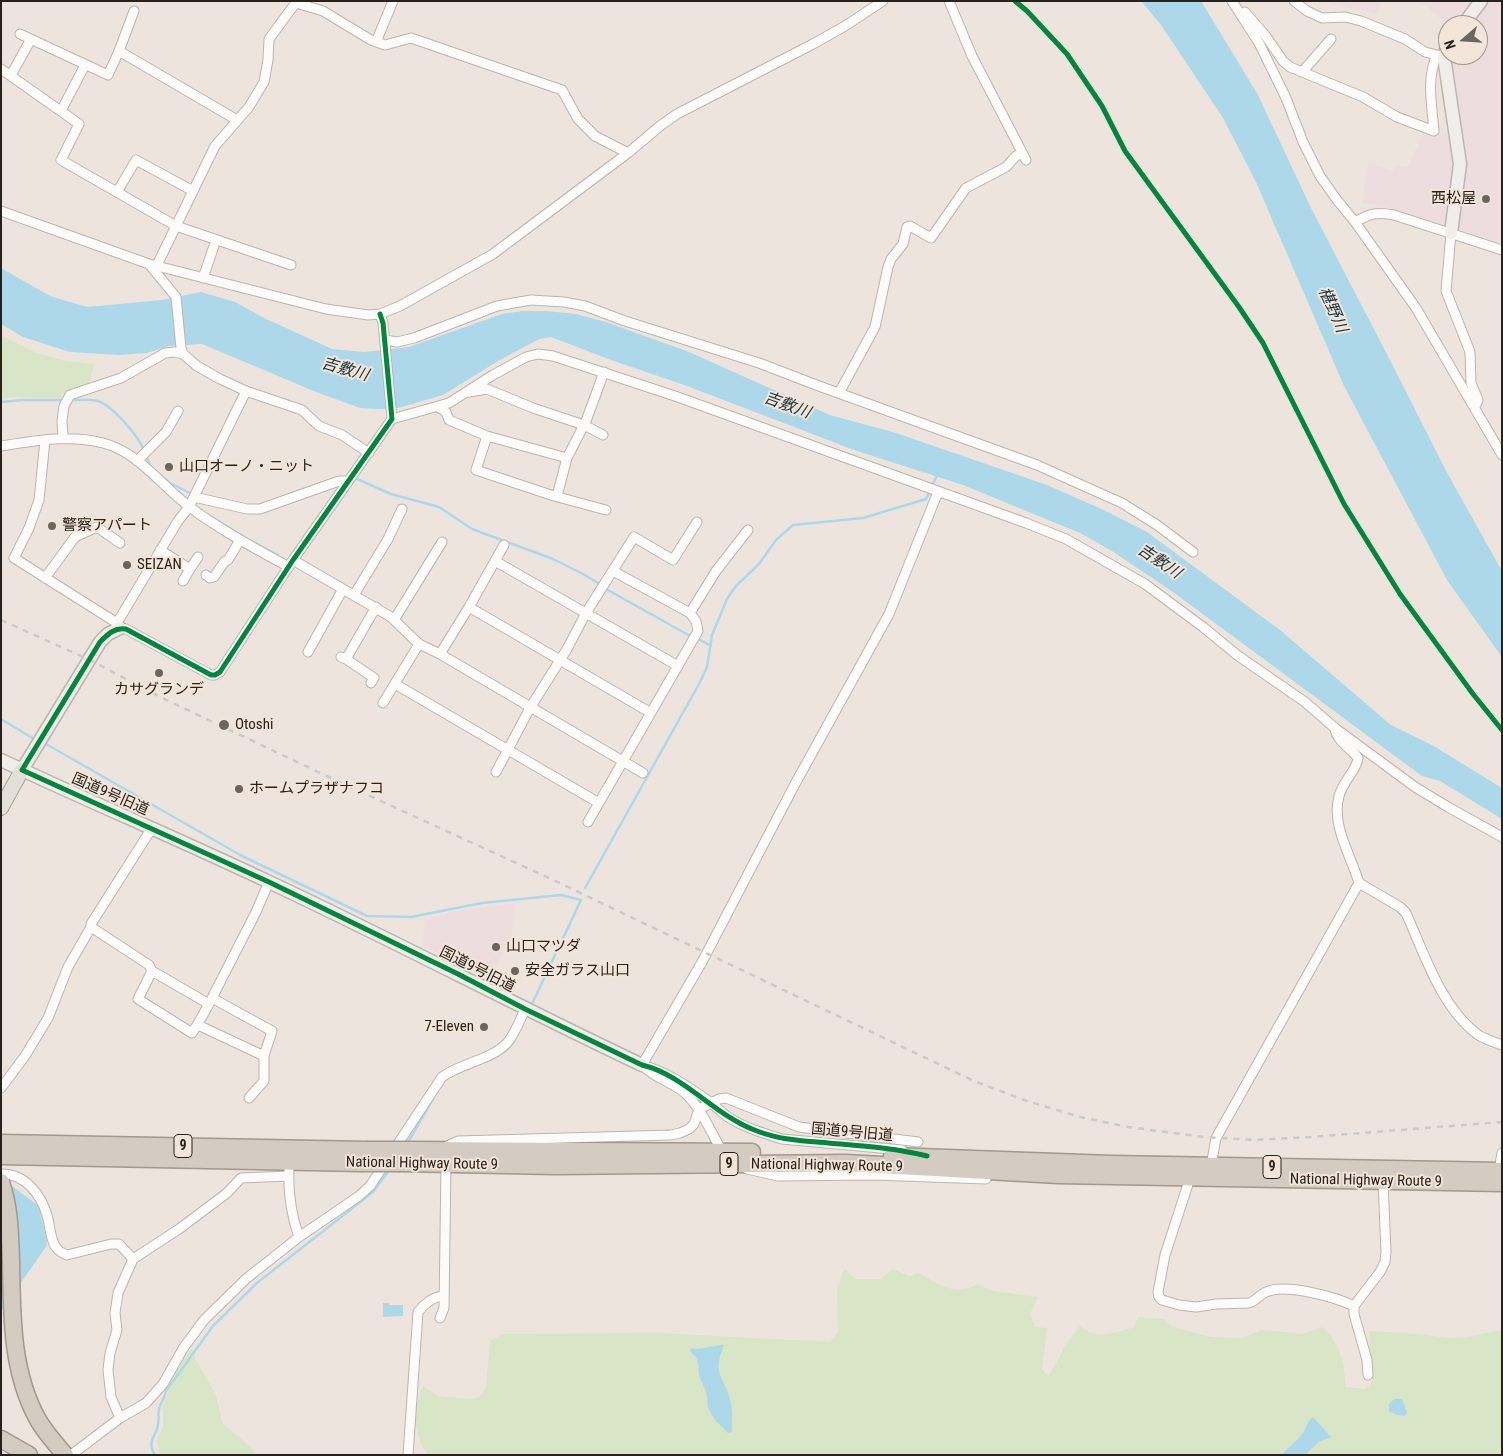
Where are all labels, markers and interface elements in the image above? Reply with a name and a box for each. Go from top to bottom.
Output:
north arrow [1438,15,1488,65]
text: N [1441,38,1459,51]
place label: 西松屋 [1431,190,1476,208]
marker: 西松屋 [1480,193,1492,205]
water label: 椹野川 [1313,284,1351,336]
water label: 吉敷川 [319,354,371,386]
water label: 吉敷川 [761,389,813,423]
place label: 山口オーノ・ニット [179,458,314,476]
marker: 山口オーノ・ニット [163,461,175,473]
place label: 警察アパート [62,517,152,535]
marker: 警察アパート [46,520,58,532]
water label: 吉敷川 [1134,541,1184,583]
place label: SEIZAN [137,556,182,574]
marker: SEIZAN [121,559,133,571]
marker: カサグランデ [153,667,165,679]
place label: カサグランデ [114,681,204,699]
place label: Otoshi [235,716,273,734]
marker: Otoshi [217,718,231,732]
street label: 国道9号旧道 [69,770,151,820]
place label: ホームプラザナフコ [249,780,384,798]
marker: ホームプラザナフコ [233,783,245,795]
place label: 山口マツダ [506,938,581,956]
marker: 山口マツダ [490,941,502,953]
street label: 国道9号旧道 [436,943,518,997]
place label: 安全ガラス山口 [525,962,630,980]
marker: 安全ガラス山口 [509,965,521,977]
place label: 7-Eleven [424,1018,474,1036]
marker: 7-Eleven [478,1021,490,1033]
street label: 国道9号旧道 [810,1120,894,1146]
road number: 9 [174,1134,192,1158]
road number: 9 [720,1152,738,1176]
street label: National Highway Route 9 [346,1154,498,1174]
street label: National Highway Route 9 [751,1156,903,1176]
road number: 9 [1263,1156,1281,1178]
street label: National Highway Route 9 [1290,1171,1442,1191]

